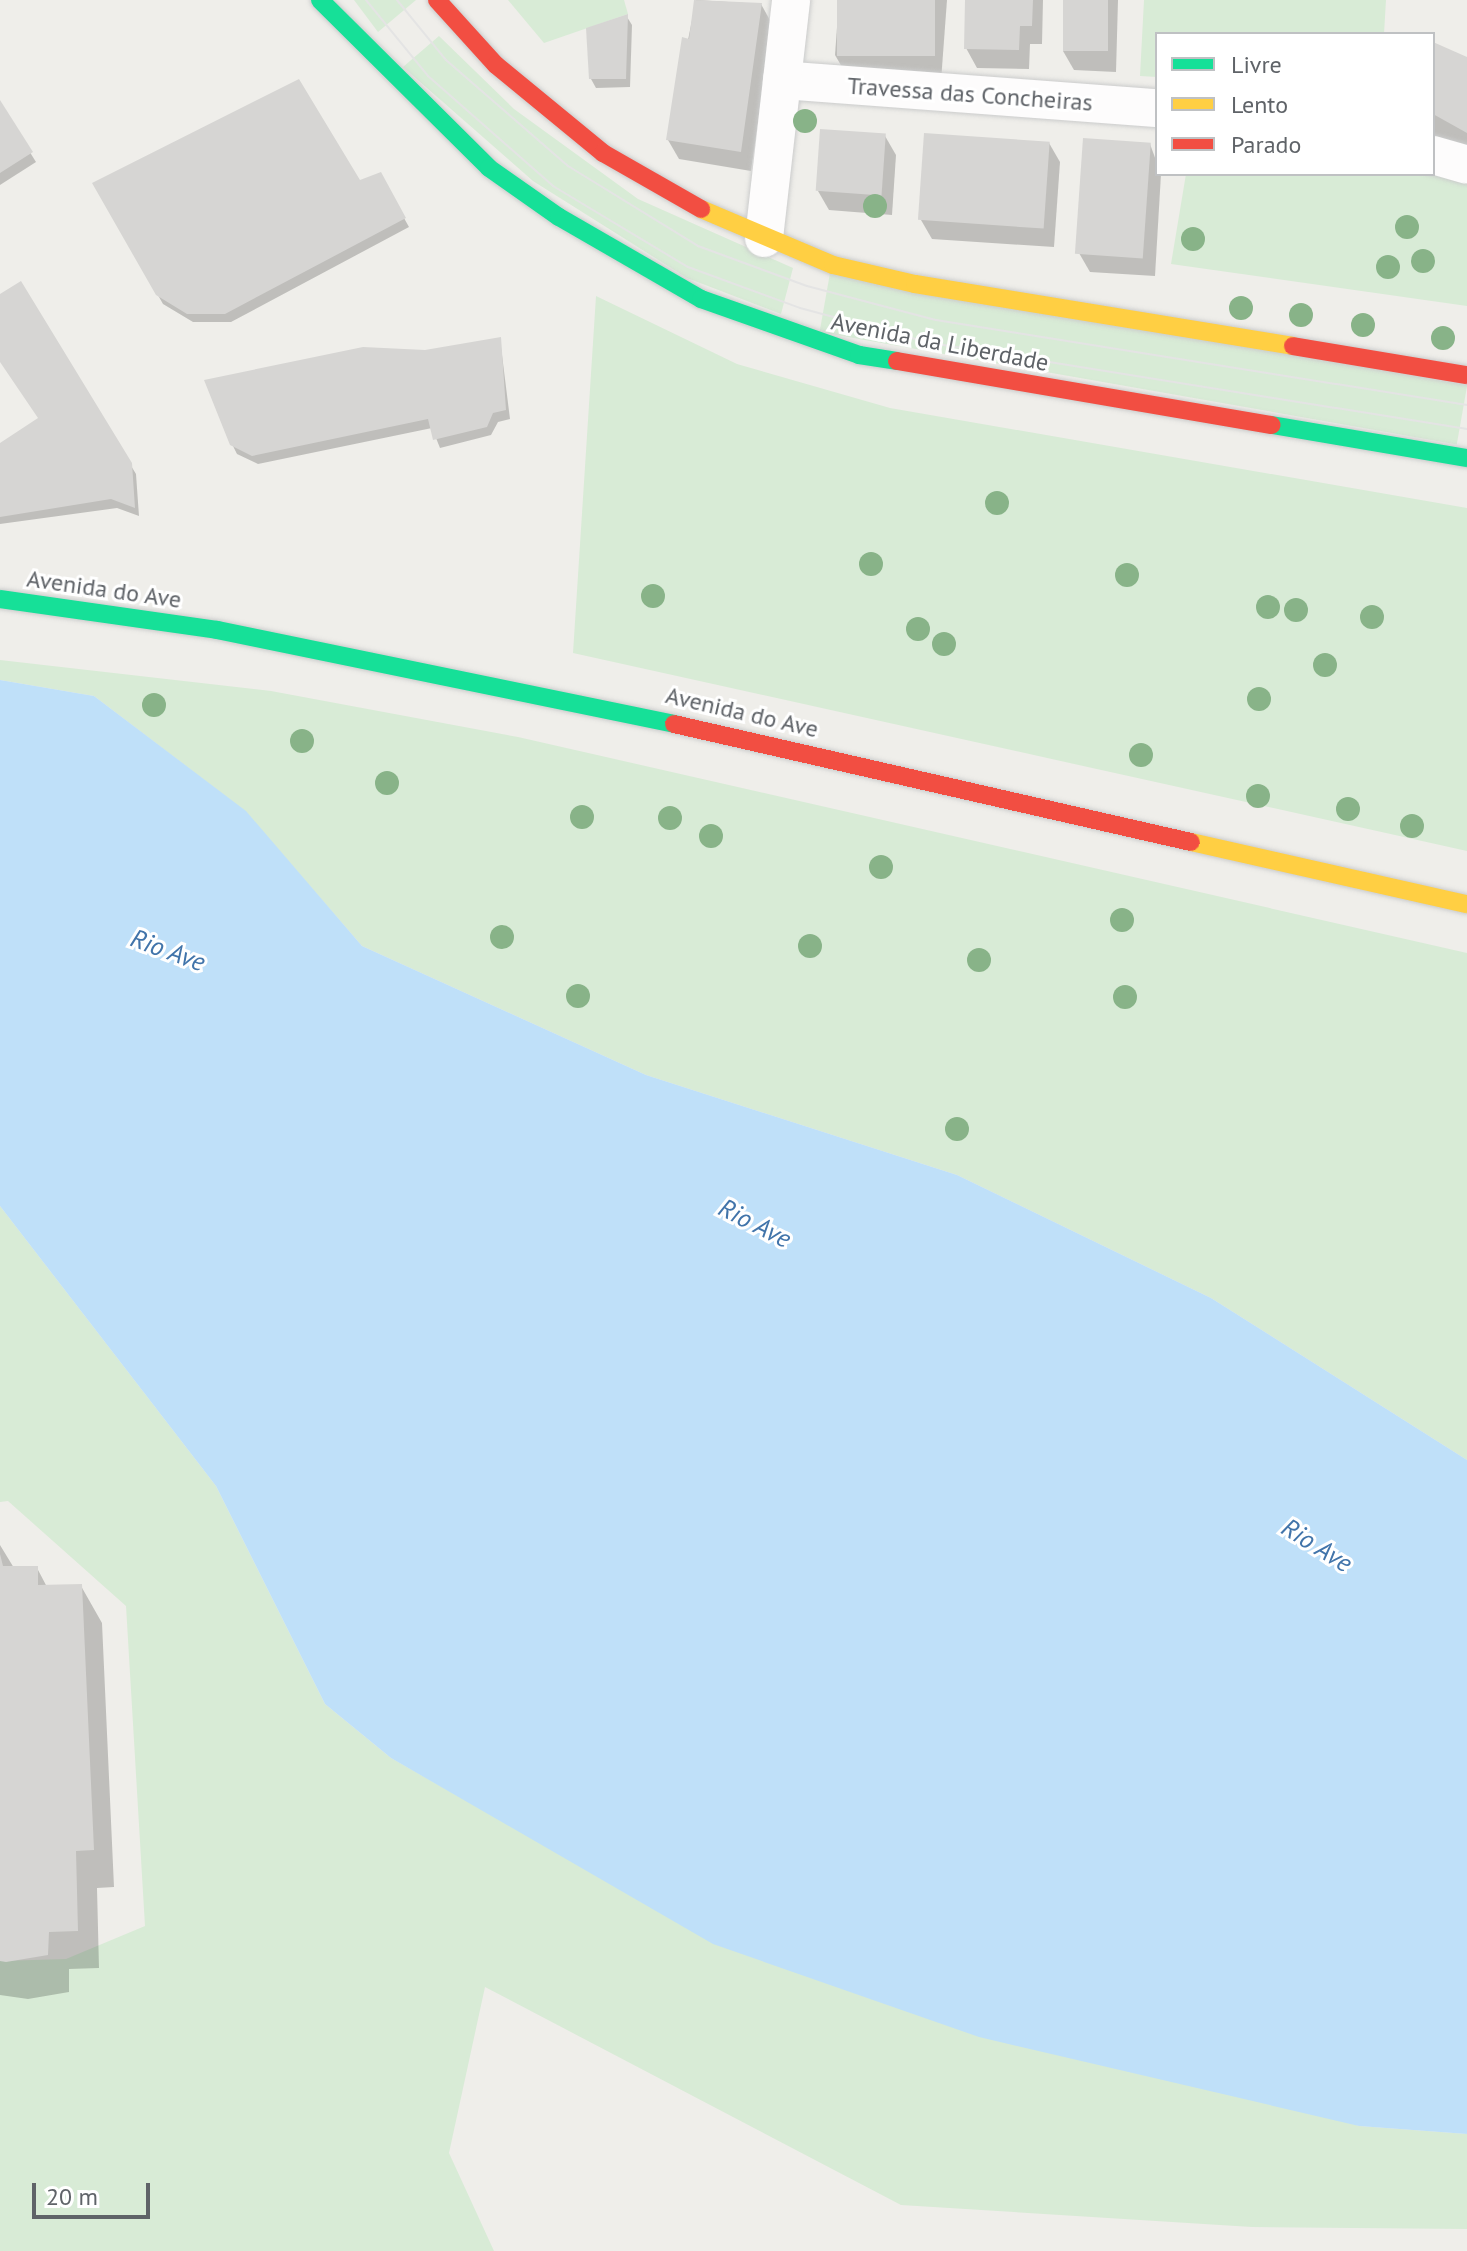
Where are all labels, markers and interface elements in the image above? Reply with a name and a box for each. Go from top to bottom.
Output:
legend [1155,32,1435,176]
text: Livre [1231,49,1282,80]
street label: Travessa das Concheiras [846,71,1094,117]
text: Lento [1231,89,1288,120]
text: Parado [1231,129,1301,160]
street label: Avenida da Liberdade [829,307,1051,377]
street label: Avenida do Ave [25,564,183,614]
street label: Avenida do Ave [663,680,821,744]
water label: Rio Ave [126,922,210,978]
water label: Rio Ave [713,1191,797,1255]
water label: Rio Ave [1276,1511,1358,1579]
scale bar [36,2167,154,2217]
text: 20 m [46,2181,98,2212]

